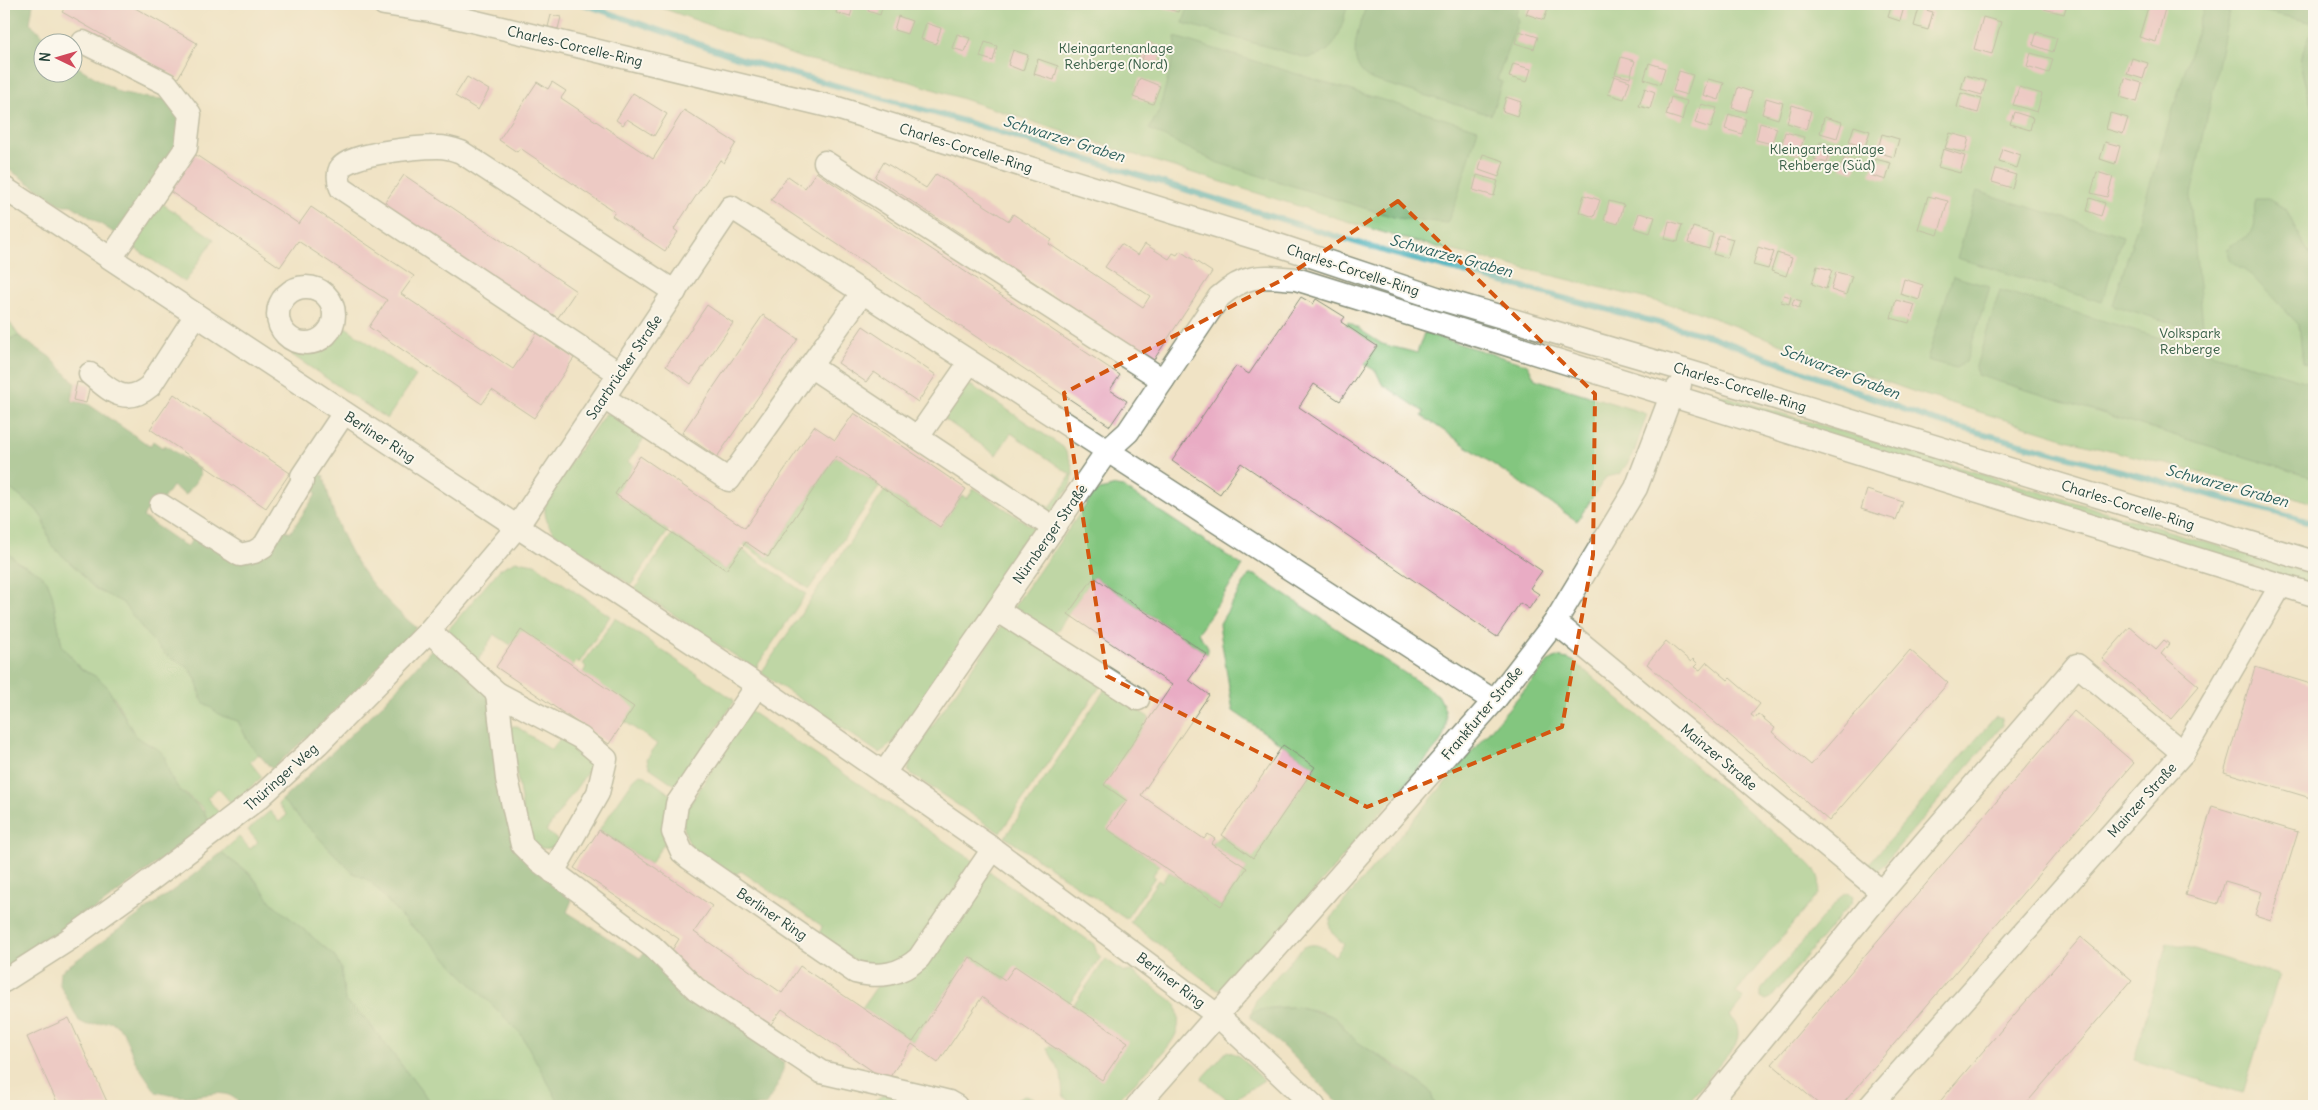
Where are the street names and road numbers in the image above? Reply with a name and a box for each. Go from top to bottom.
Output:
street label: Charles-Corcelle-Ring [505,22,645,70]
street label: Charles-Corcelle-Ring [897,119,1035,177]
street label: Charles-Corcelle-Ring [1284,240,1422,300]
street label: Saarbrücker Straße [582,311,666,423]
street label: Charles-Corcelle-Ring [1671,358,1809,416]
street label: Berliner Ring [341,407,419,467]
street label: Charles-Corcelle-Ring [2059,476,2197,534]
street label: Nürnberger Straße [1009,481,1091,587]
street label: Frankfurter Straße [1438,663,1526,763]
street label: Mainzer Straße [1677,720,1761,794]
street label: Thüringer Weg [241,739,321,815]
street label: Mainzer Straße [2104,759,2180,841]
street label: Berliner Ring [733,884,811,944]
street label: Berliner Ring [1133,948,1209,1012]

